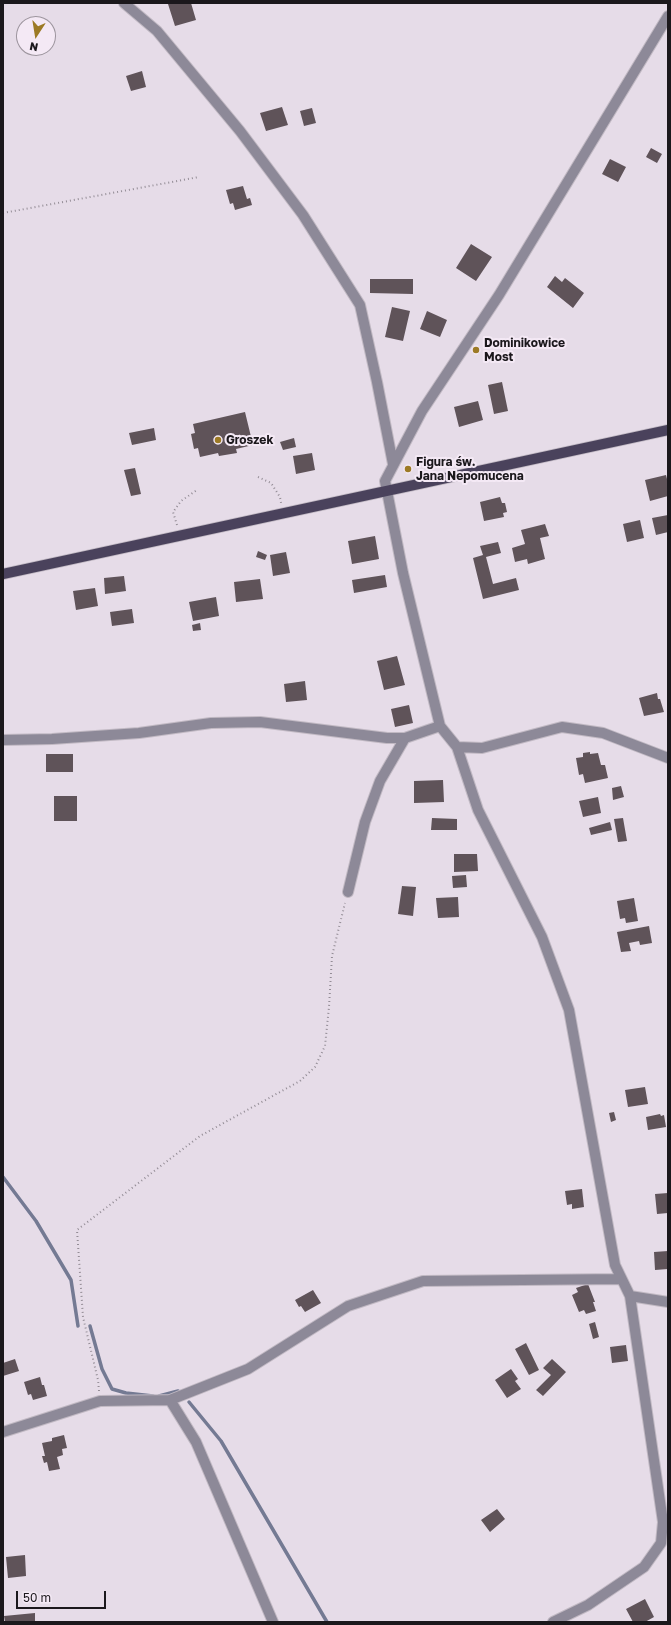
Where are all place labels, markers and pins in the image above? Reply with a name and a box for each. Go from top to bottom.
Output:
place label: Dominikowice Most [484,336,565,364]
marker: Dominikowice Most [471,345,481,355]
place label: Groszek [226,433,273,447]
marker: Groszek [213,435,223,445]
place label: Figura św. Jana Nepomucena [416,455,524,483]
marker: Figura św. Jana Nepomucena [403,464,413,474]

